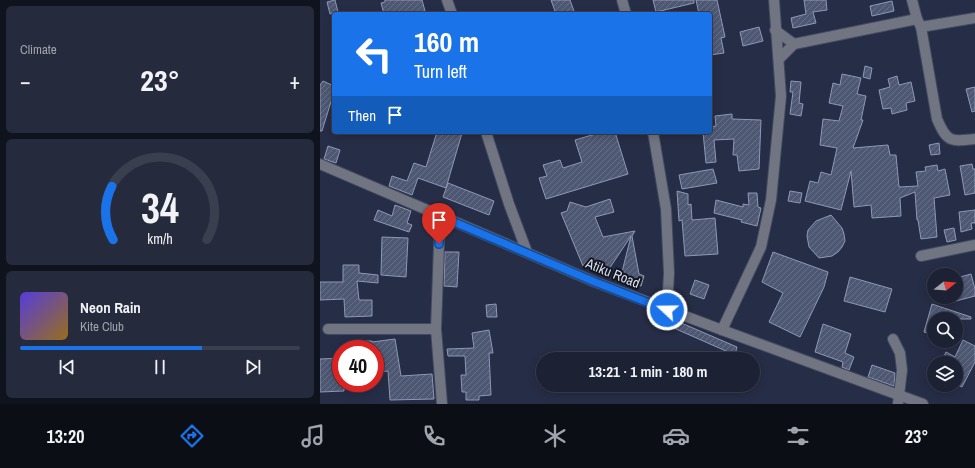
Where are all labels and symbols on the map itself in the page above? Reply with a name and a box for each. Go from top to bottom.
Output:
pin [422,203,456,244]
street label: Atiku Road [582,254,643,292]
north arrow [927,268,963,304]
position arrow [646,289,688,331]
speed limit sign: 40 [332,340,384,392]

